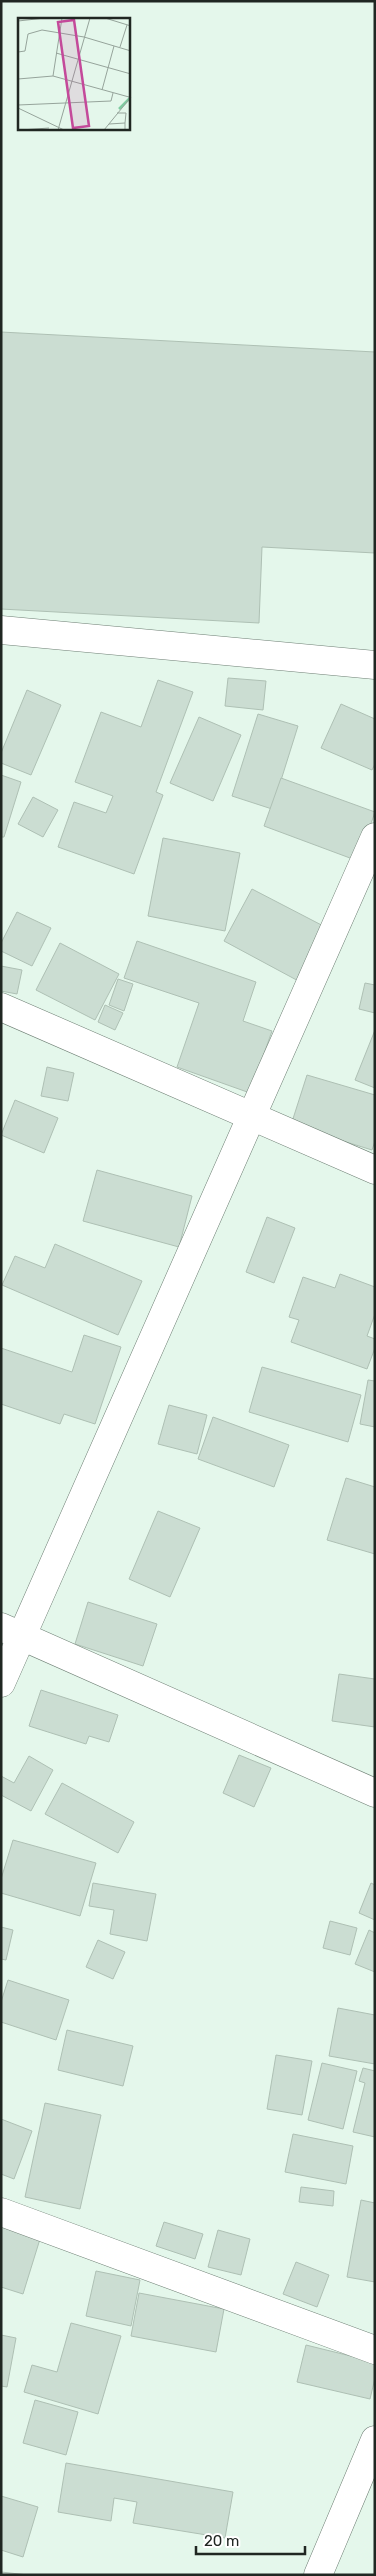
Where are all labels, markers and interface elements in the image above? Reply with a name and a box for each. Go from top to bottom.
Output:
inset map [18,18,130,130]
scale bar [196,2524,305,2556]
text: 20 m [204,2532,239,2550]

